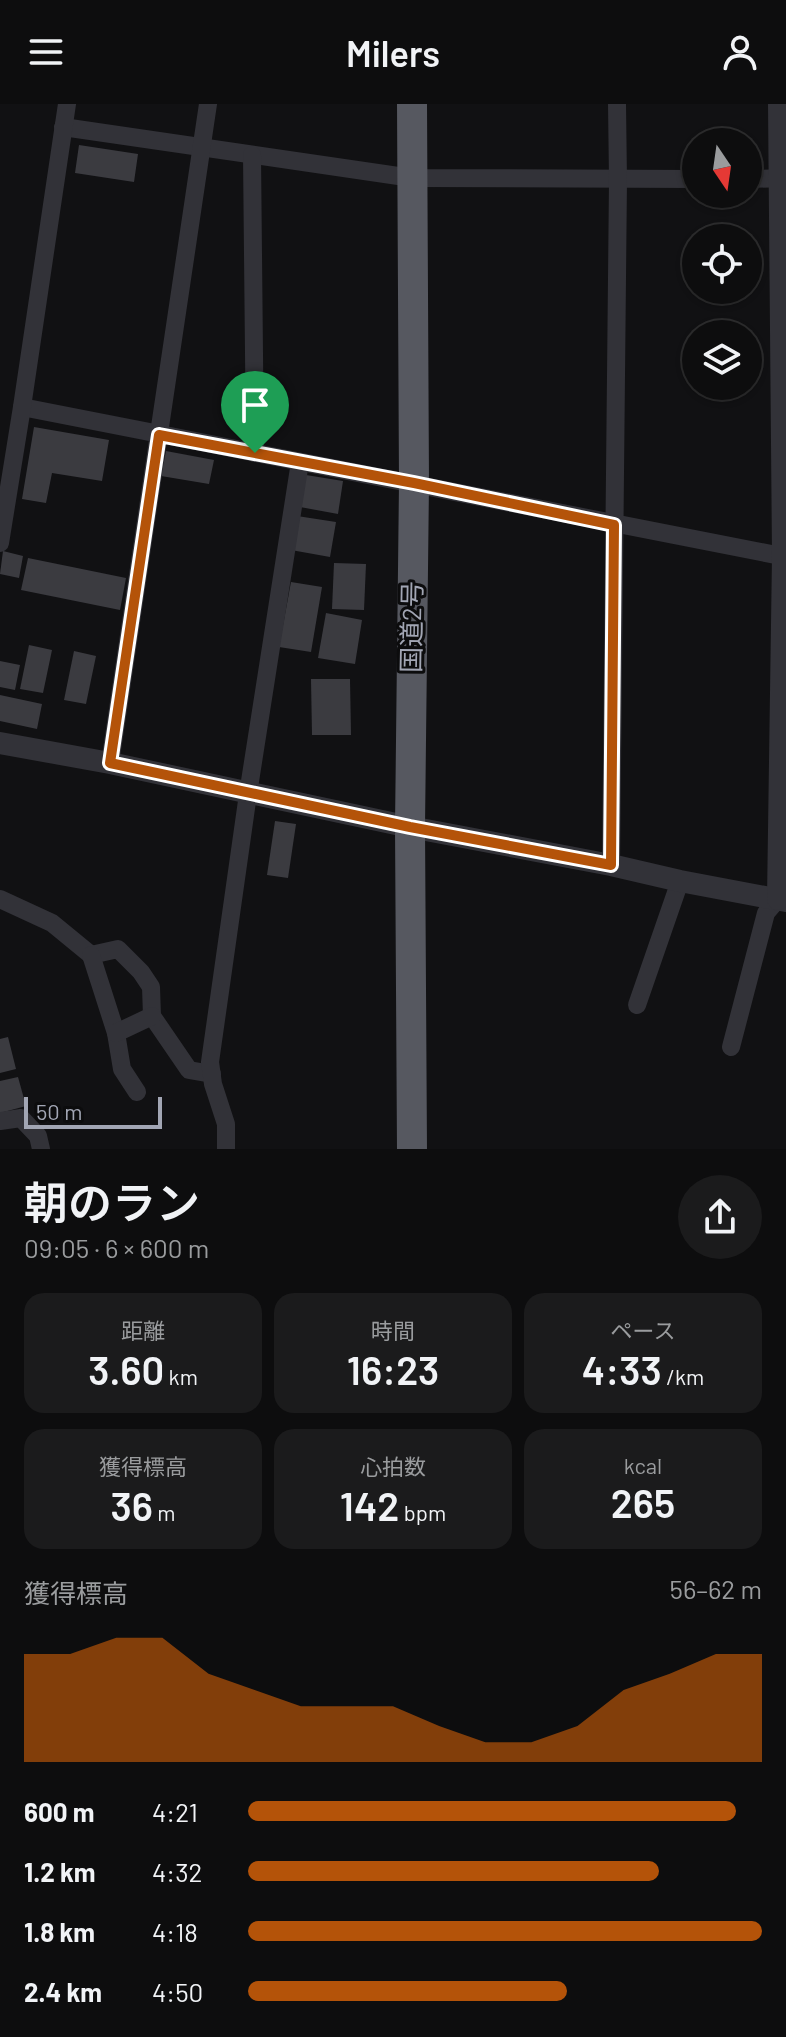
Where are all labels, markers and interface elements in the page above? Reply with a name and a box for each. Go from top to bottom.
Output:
icon: menu [24,30,68,74]
icon: person [718,30,762,74]
text: Milers [346,31,440,74]
north arrow [682,128,762,208]
map controls [682,128,762,400]
button: locate [682,224,762,304]
button: layers [682,320,762,400]
pin [221,371,289,453]
icon: arrive [233,383,277,427]
street label: 国道2号 [394,581,427,673]
scale bar [24,1093,162,1129]
text: 50 m [36,1098,82,1124]
text: 朝のラン [24,1175,200,1228]
button: share [678,1175,762,1259]
text: 09:05 · 6 × 600 m [24,1232,209,1263]
text: 距離 [121,1317,165,1343]
text: 時間 [371,1317,415,1343]
text: ペース [611,1317,675,1343]
text: 3.60 [88,1345,164,1393]
text: 16:23 [347,1345,439,1393]
text: 4:33 [582,1345,662,1393]
text: km [164,1363,198,1389]
text: /km [662,1363,704,1389]
text: kcal [624,1452,662,1478]
text: 獲得標高 [99,1453,187,1479]
text: 心拍数 [360,1453,426,1479]
text: 265 [611,1478,675,1526]
text: 36 [110,1481,153,1529]
text: 142 [340,1481,399,1529]
text: m [153,1499,176,1525]
text: bpm [399,1499,446,1525]
text: 56–62 m [670,1573,762,1604]
text: 獲得標高 [24,1577,128,1608]
text: 600 m [24,1796,95,1827]
text: 4:21 [152,1796,198,1827]
text: 1.2 km [24,1856,96,1887]
text: 4:32 [152,1856,202,1887]
text: 1.8 km [24,1916,95,1947]
text: 4:18 [152,1916,198,1947]
text: 2.4 km [24,1976,102,2007]
text: 4:50 [152,1976,203,2007]

